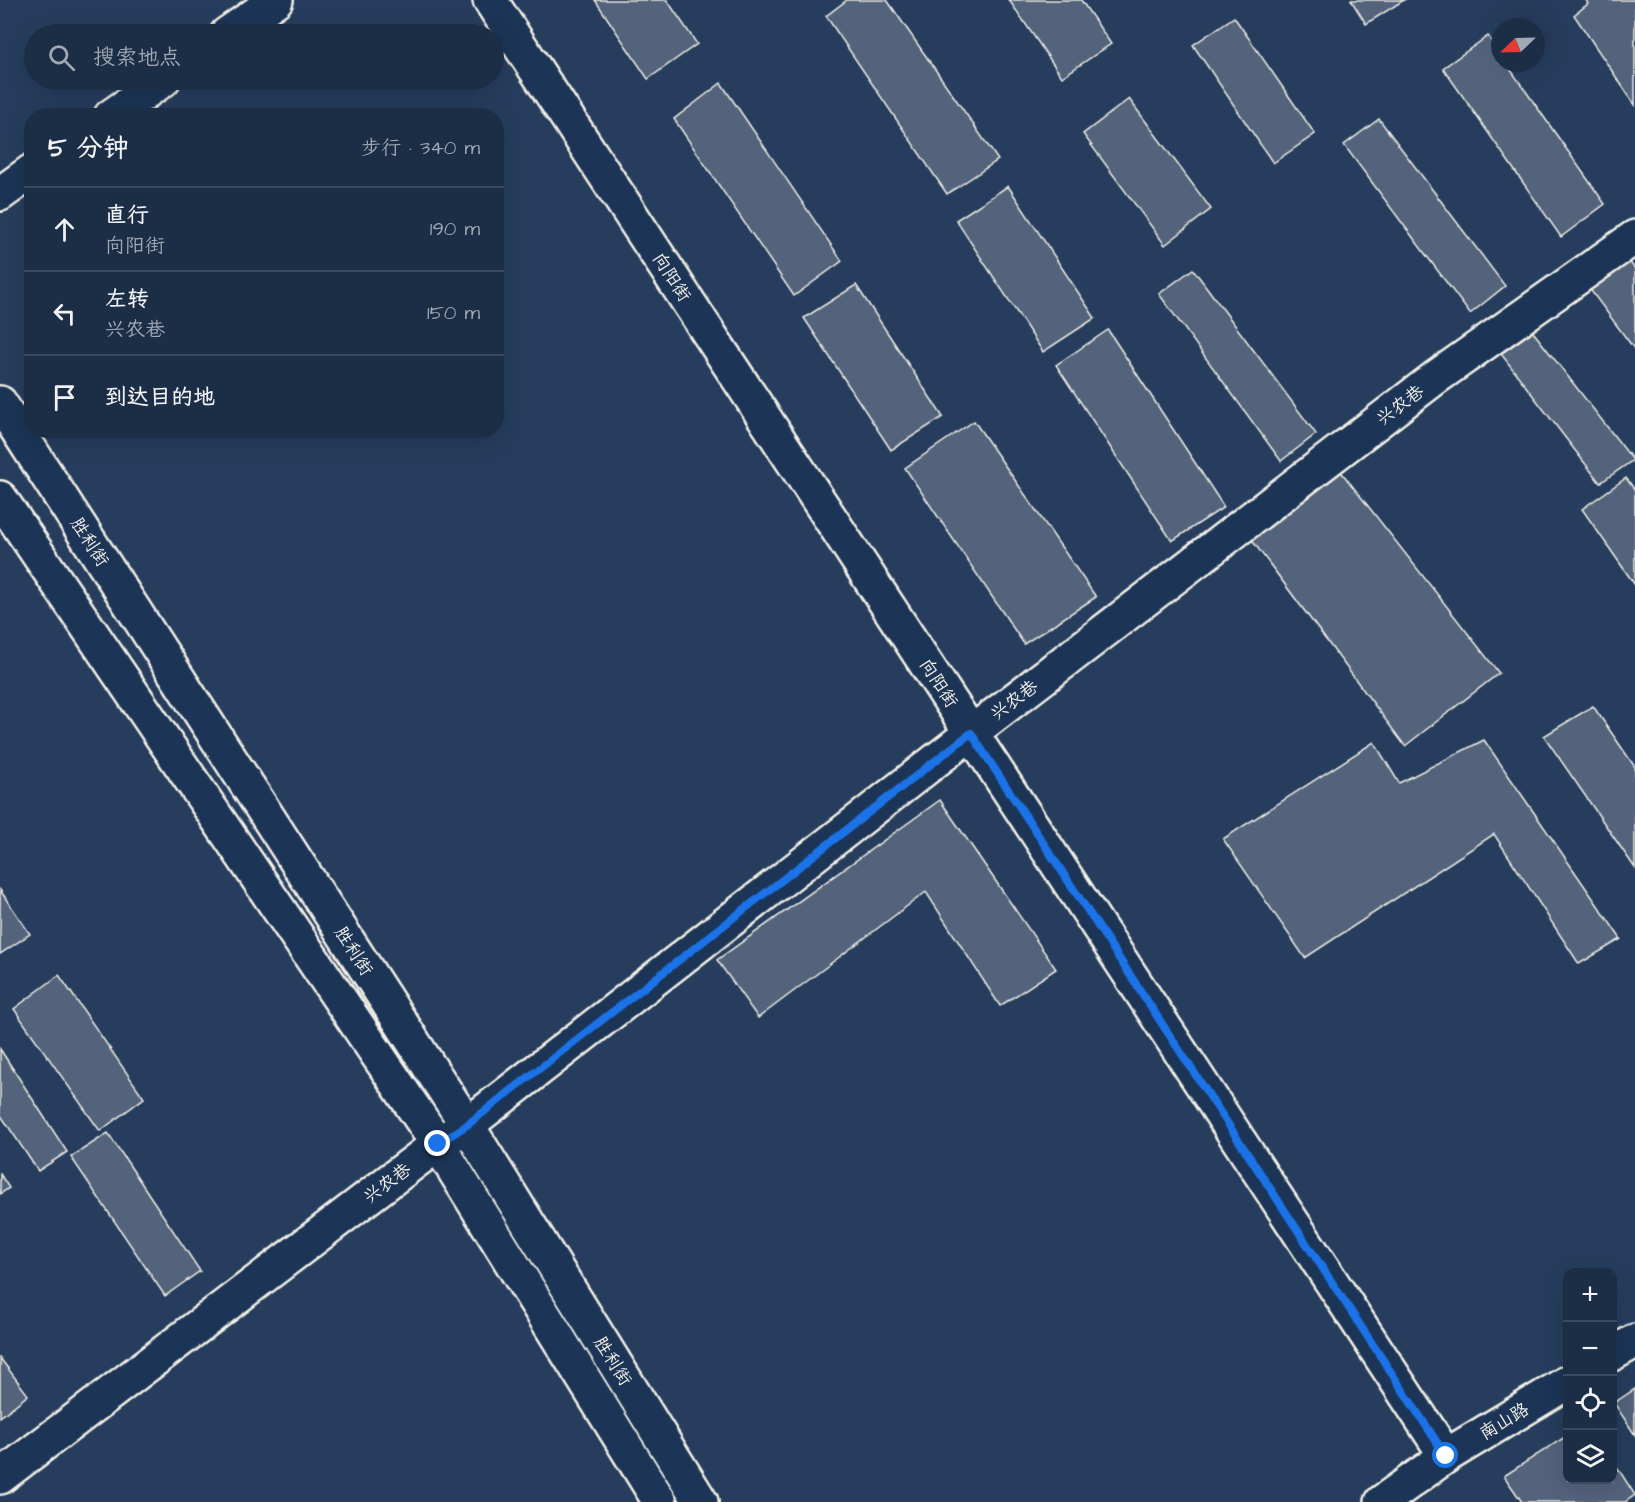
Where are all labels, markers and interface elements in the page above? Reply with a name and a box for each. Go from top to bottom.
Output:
north arrow [1491,18,1545,72]
search box [24,24,504,90]
icon: search [45,41,78,74]
text: 搜索地点 [93,42,181,73]
text: 5 分钟 [48,130,129,166]
text: 步行 · 340 m [361,134,480,162]
text: 直行 [105,200,149,231]
icon: ahead [48,213,81,246]
text: 190 m [430,215,480,243]
text: 向阳街 [105,232,165,260]
street label: 向阳街 [646,248,697,307]
text: 左转 [105,284,149,315]
icon: left [48,297,81,330]
text: 150 m [427,299,480,327]
text: 兴农巷 [105,316,165,344]
street label: 兴农巷 [1371,379,1429,432]
icon: arrive [48,381,81,414]
text: 到达目的地 [105,382,215,413]
street label: 胜利街 [64,513,115,572]
street label: 向阳街 [913,654,964,713]
street label: 兴农巷 [985,674,1043,727]
street label: 胜利街 [328,922,379,981]
route end [424,1130,450,1156]
street label: 兴农巷 [358,1157,416,1210]
map controls [1563,1268,1617,1484]
button: + [1563,1268,1617,1322]
button: − [1563,1322,1617,1376]
street label: 胜利街 [588,1332,637,1391]
button: locate [1563,1376,1617,1430]
street label: 南山路 [1475,1397,1534,1446]
button: layers [1563,1430,1617,1484]
route start [1432,1442,1458,1468]

